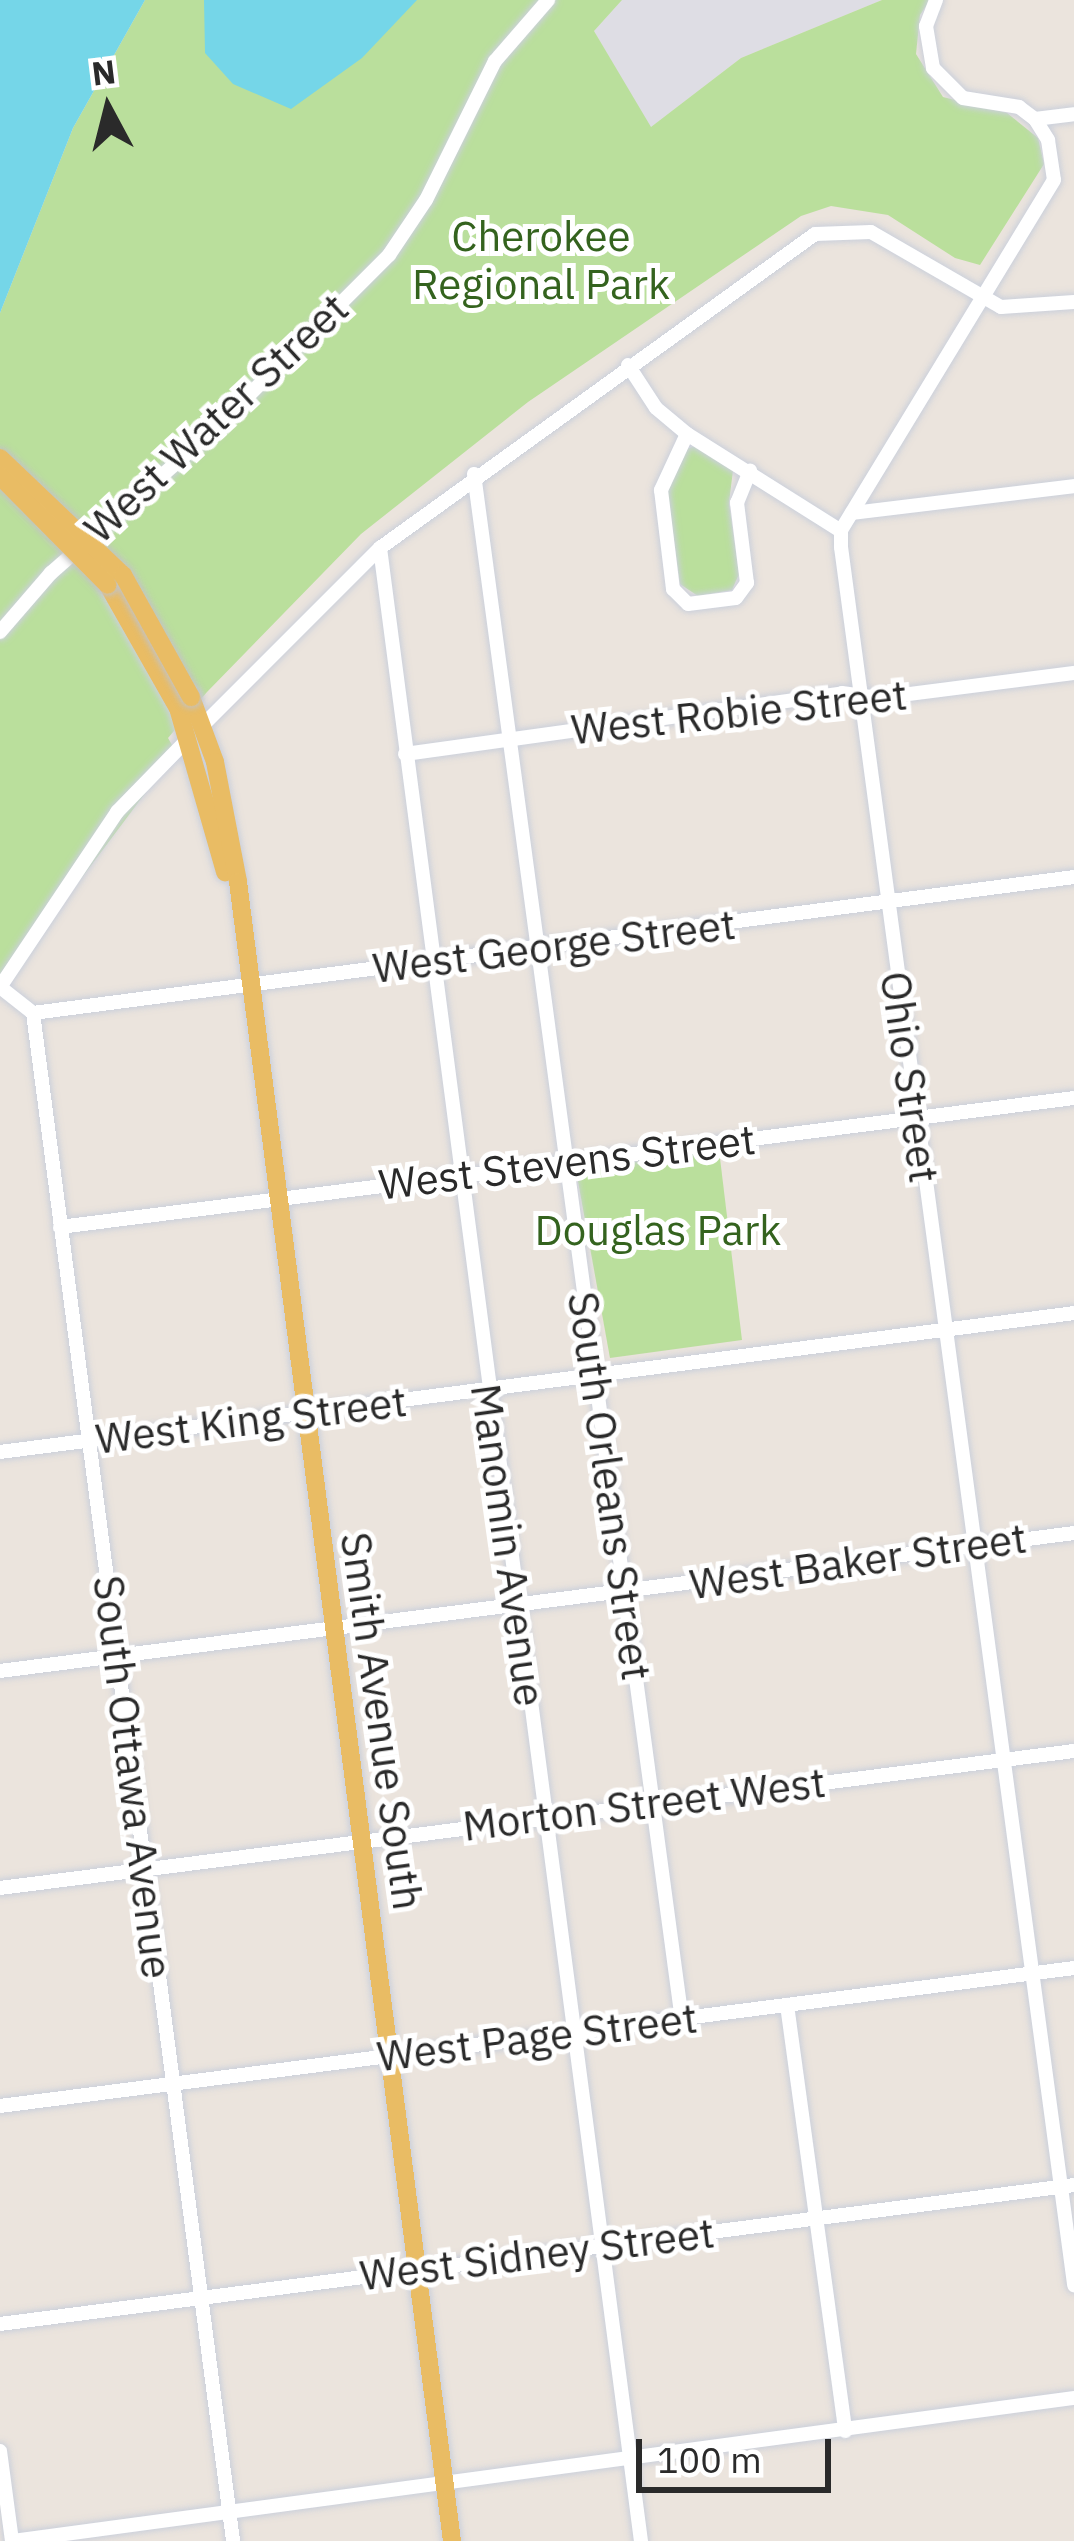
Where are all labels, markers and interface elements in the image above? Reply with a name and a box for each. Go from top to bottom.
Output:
north arrow [48,48,168,168]
text: N [89,49,118,95]
park label: Cherokee Regional Park [412,211,670,310]
street label: West Water Street [74,283,358,553]
street label: West Robie Street [569,669,909,755]
street label: West George Street [370,899,738,993]
street label: Ohio Street [870,968,950,1186]
street label: West Stevens Street [376,1114,758,1210]
park label: Douglas Park [535,1205,781,1255]
street label: South Orleans Street [558,1289,662,1683]
street label: West King Street [93,1376,409,1464]
street label: Manomin Avenue [460,1381,556,1709]
street label: West Baker Street [686,1512,1030,1610]
street label: Smith Avenue South [331,1529,433,1913]
street label: South Ottawa Avenue [83,1572,183,1982]
street label: Morton Street West [460,1757,828,1851]
street label: West Page Street [374,1992,700,2082]
street label: West Sidney Street [357,2207,717,2301]
scale bar [642,2415,837,2489]
text: 100 m [657,2436,762,2483]

